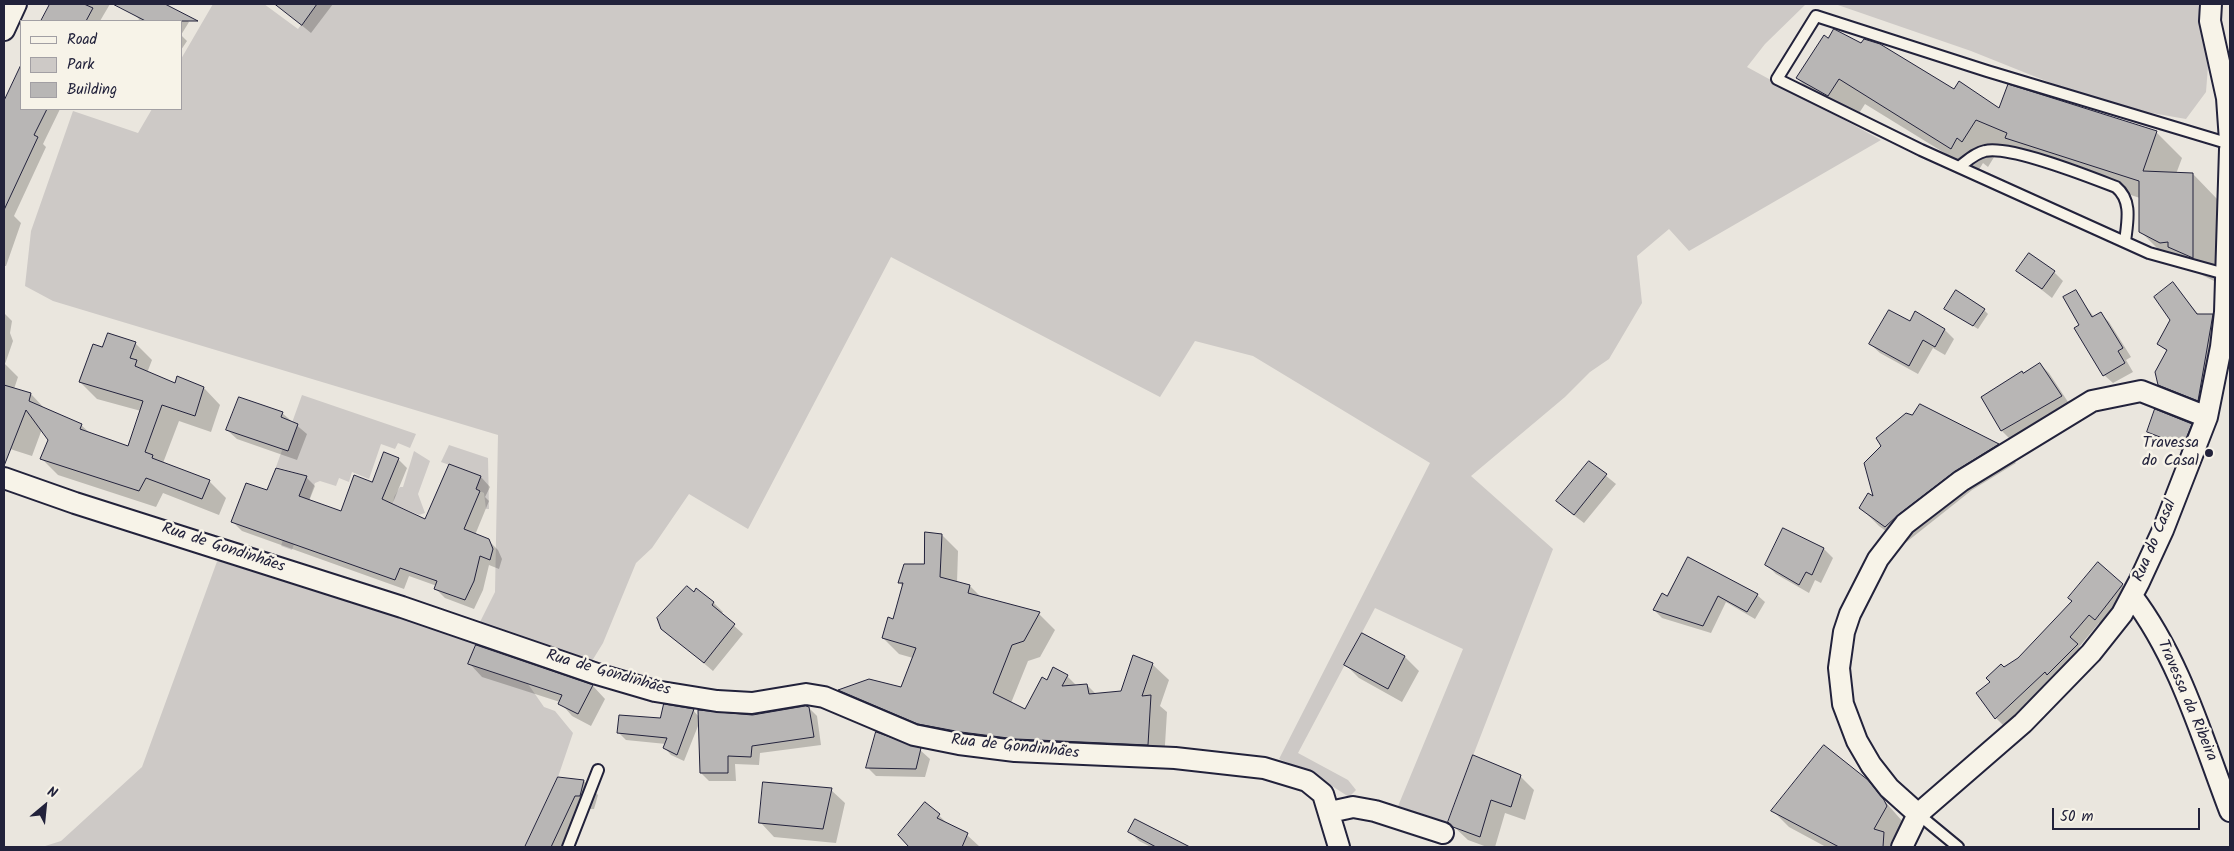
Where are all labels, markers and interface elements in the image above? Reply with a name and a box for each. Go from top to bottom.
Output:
legend [20,20,182,110]
text: Road [67,28,97,52]
text: Park [67,53,94,77]
text: Building [67,78,117,102]
place label: Travessa do Casal [2142,434,2199,472]
marker: Travessa do Casal [2203,447,2215,459]
street label: Rua do Casal [2130,497,2182,585]
street label: Rua de Gondinhães [159,520,287,578]
street label: Travessa da Ribeira [2152,637,2220,765]
street label: Rua de Gondinhães [544,647,672,701]
street label: Rua de Gondinhães [950,732,1080,764]
north arrow [20,781,70,831]
text: N [43,781,61,805]
scale bar [2054,798,2202,830]
text: 50 m [2060,805,2094,829]

